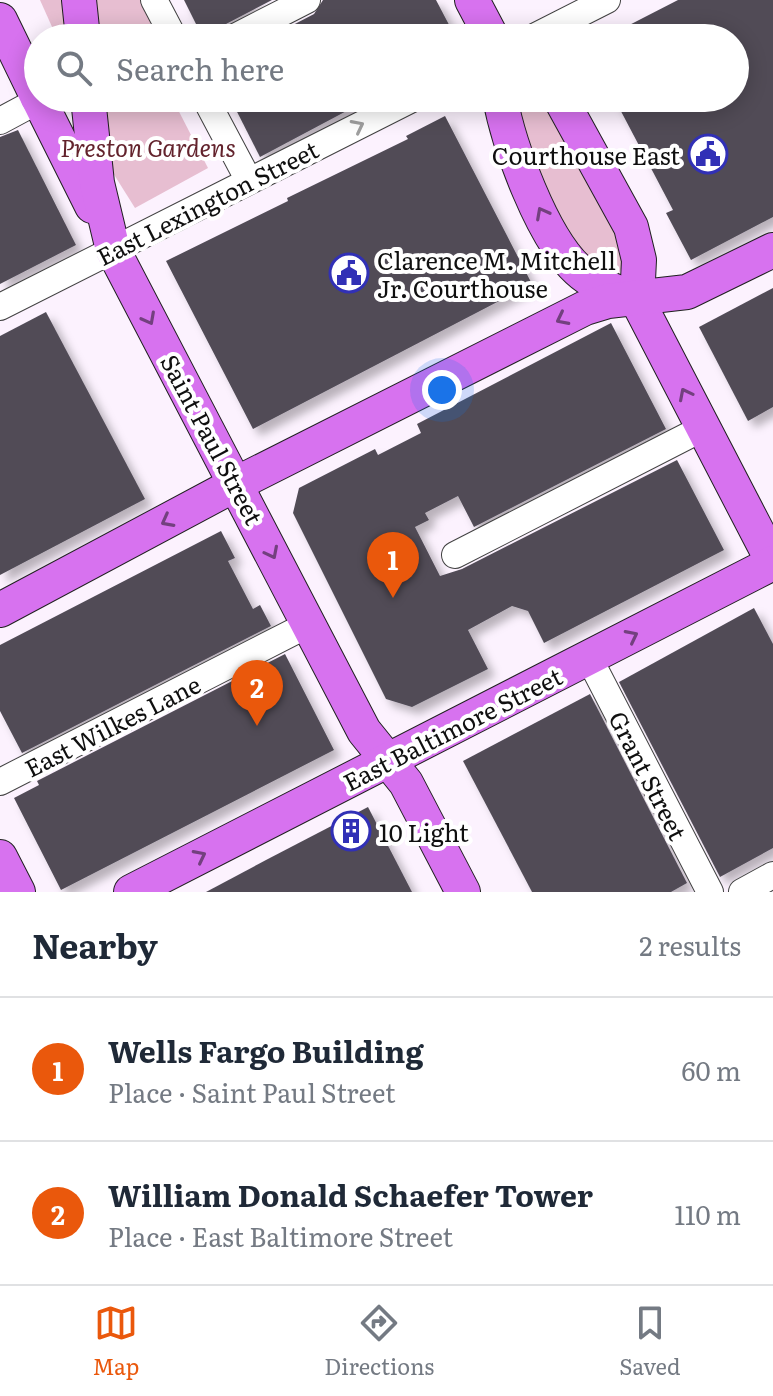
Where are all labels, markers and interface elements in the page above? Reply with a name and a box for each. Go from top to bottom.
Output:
search box [24,24,749,112]
icon: search [52,46,96,90]
text: Search here [116,46,284,90]
one-way arrow [349,121,364,136]
park label: Preston Gardens [60,129,236,164]
street label: East Lexington Street [90,131,324,273]
public building icon: Courthouse East [687,133,729,175]
place label: Courthouse East [492,137,680,172]
one-way arrow [536,207,551,222]
place label: Clarence M. Mitchell Jr. Courthouse [377,242,616,305]
public building icon: Clarence M. Mitchell Jr. Courthouse [328,252,370,294]
one-way arrow [556,309,571,325]
one-way arrow [140,310,155,325]
street label: Saint Paul Street [153,348,273,531]
your location [422,370,462,410]
one-way arrow [680,388,695,403]
one-way arrow [161,511,175,527]
pin: 1 [367,532,419,598]
one-way arrow [263,545,278,560]
one-way arrow [623,630,638,646]
street label: East Baltimore Street [337,657,568,798]
pin: 2 [231,660,283,726]
street label: East Wilkes Lane [18,666,206,784]
street label: Grant Street [602,705,697,846]
building icon: 10 Light [330,810,372,852]
place label: 10 Light [379,814,469,849]
one-way arrow [191,851,206,866]
text: Nearby [32,919,158,969]
text: 2 results [639,925,741,964]
text: Wells Fargo Building [108,1028,424,1072]
text: 1 [53,1050,63,1089]
text: 60 m [682,1050,741,1089]
text: Place · Saint Paul Street [108,1072,396,1111]
text: William Donald Schaefer Tower [108,1172,593,1216]
text: 2 [51,1194,65,1233]
text: 110 m [674,1194,741,1233]
text: Place · East Baltimore Street [108,1216,453,1255]
tab: Map [92,1301,139,1382]
tab: Directions [324,1301,434,1382]
tab: Saved [619,1301,681,1382]

